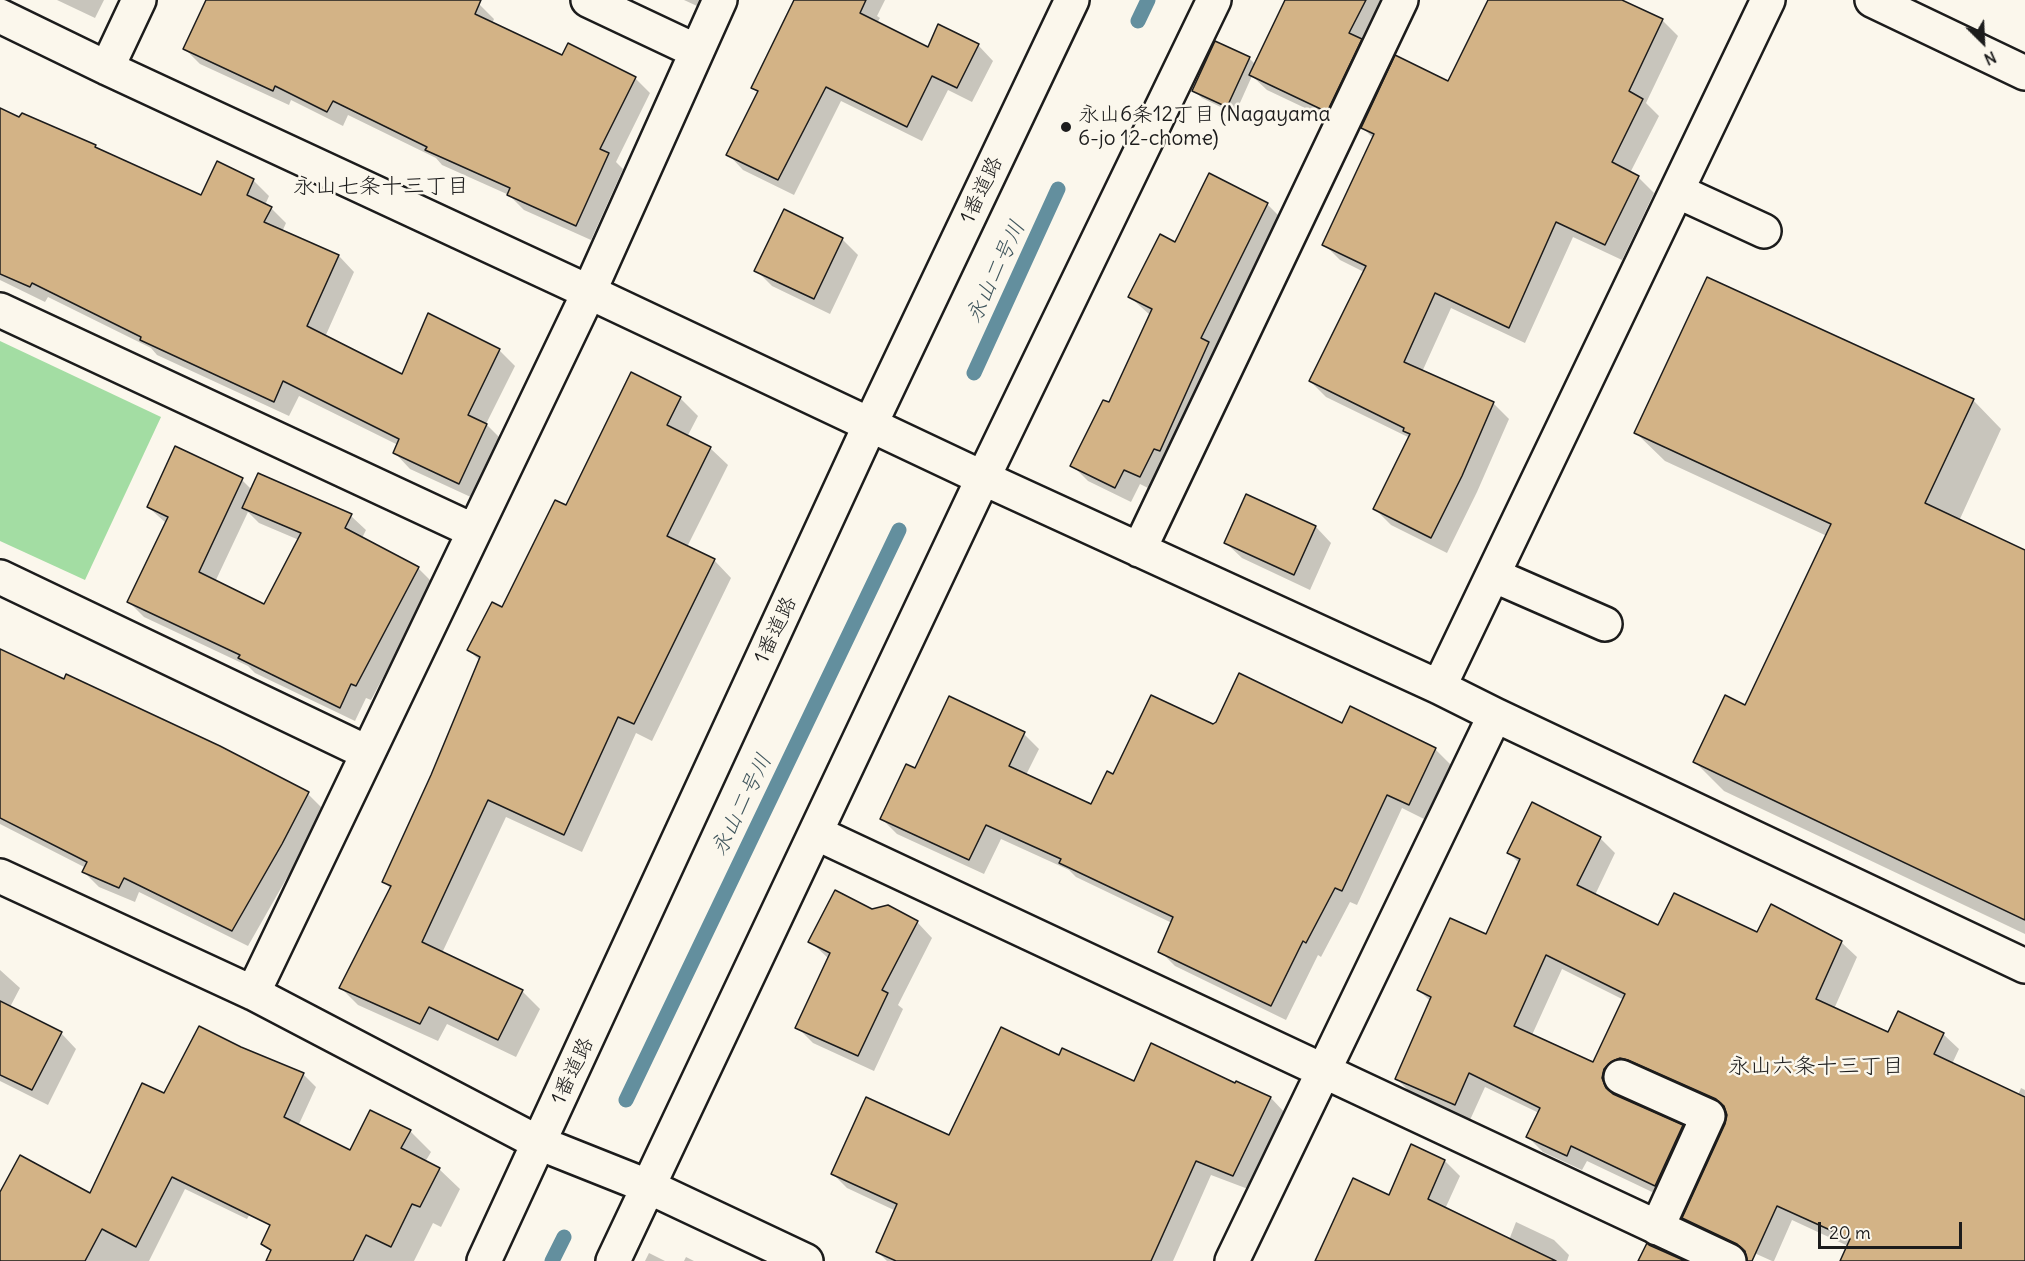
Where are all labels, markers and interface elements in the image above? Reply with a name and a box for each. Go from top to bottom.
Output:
north arrow [1953,12,2013,72]
text: N [1981,47,1999,70]
place label: 永山6条12丁目 (Nagayama 6-jo 12-chome) [1078,102,1330,152]
marker: 永山6条12丁目 (Nagayama 6-jo 12-chome) [1059,120,1073,134]
street label: 1番道路 [956,152,1008,228]
district label: 永山七条十三丁目 [293,174,469,200]
water label: 永山二号川 [961,217,1031,327]
street label: 1番道路 [750,592,802,668]
water label: 永山二号川 [706,750,778,860]
street label: 1番道路 [547,1033,599,1109]
district label: 永山六条十三丁目 [1728,1054,1904,1080]
scale bar [1821,1210,1965,1248]
text: 20 m [1829,1221,1871,1244]

